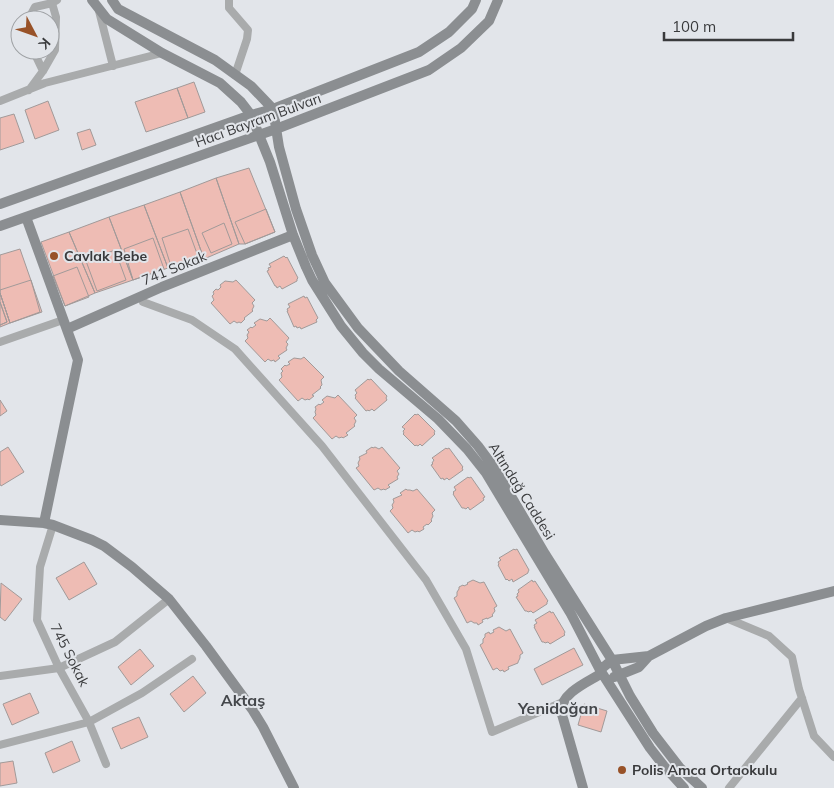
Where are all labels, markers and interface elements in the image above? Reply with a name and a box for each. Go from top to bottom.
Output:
north arrow [10,10,60,60]
scale bar [664,10,793,42]
text: 100 m [672,17,716,36]
text: K [35,34,55,53]
street label: Hacı Bayram Bulvarı [193,89,323,151]
place label: Cavlak Bebe [64,247,147,265]
street label: 741 Sokak [139,247,210,289]
marker: Cavlak Bebe [48,250,60,262]
street label: Altındağ Caddesi [485,439,559,543]
street label: 745 Sokak [46,620,94,690]
district label: Aktaş [221,690,265,710]
district label: Yenidoğan [517,698,598,718]
place label: Polis Amca Ortaokulu [632,761,777,779]
marker: Polis Amca Ortaokulu [616,764,628,776]

